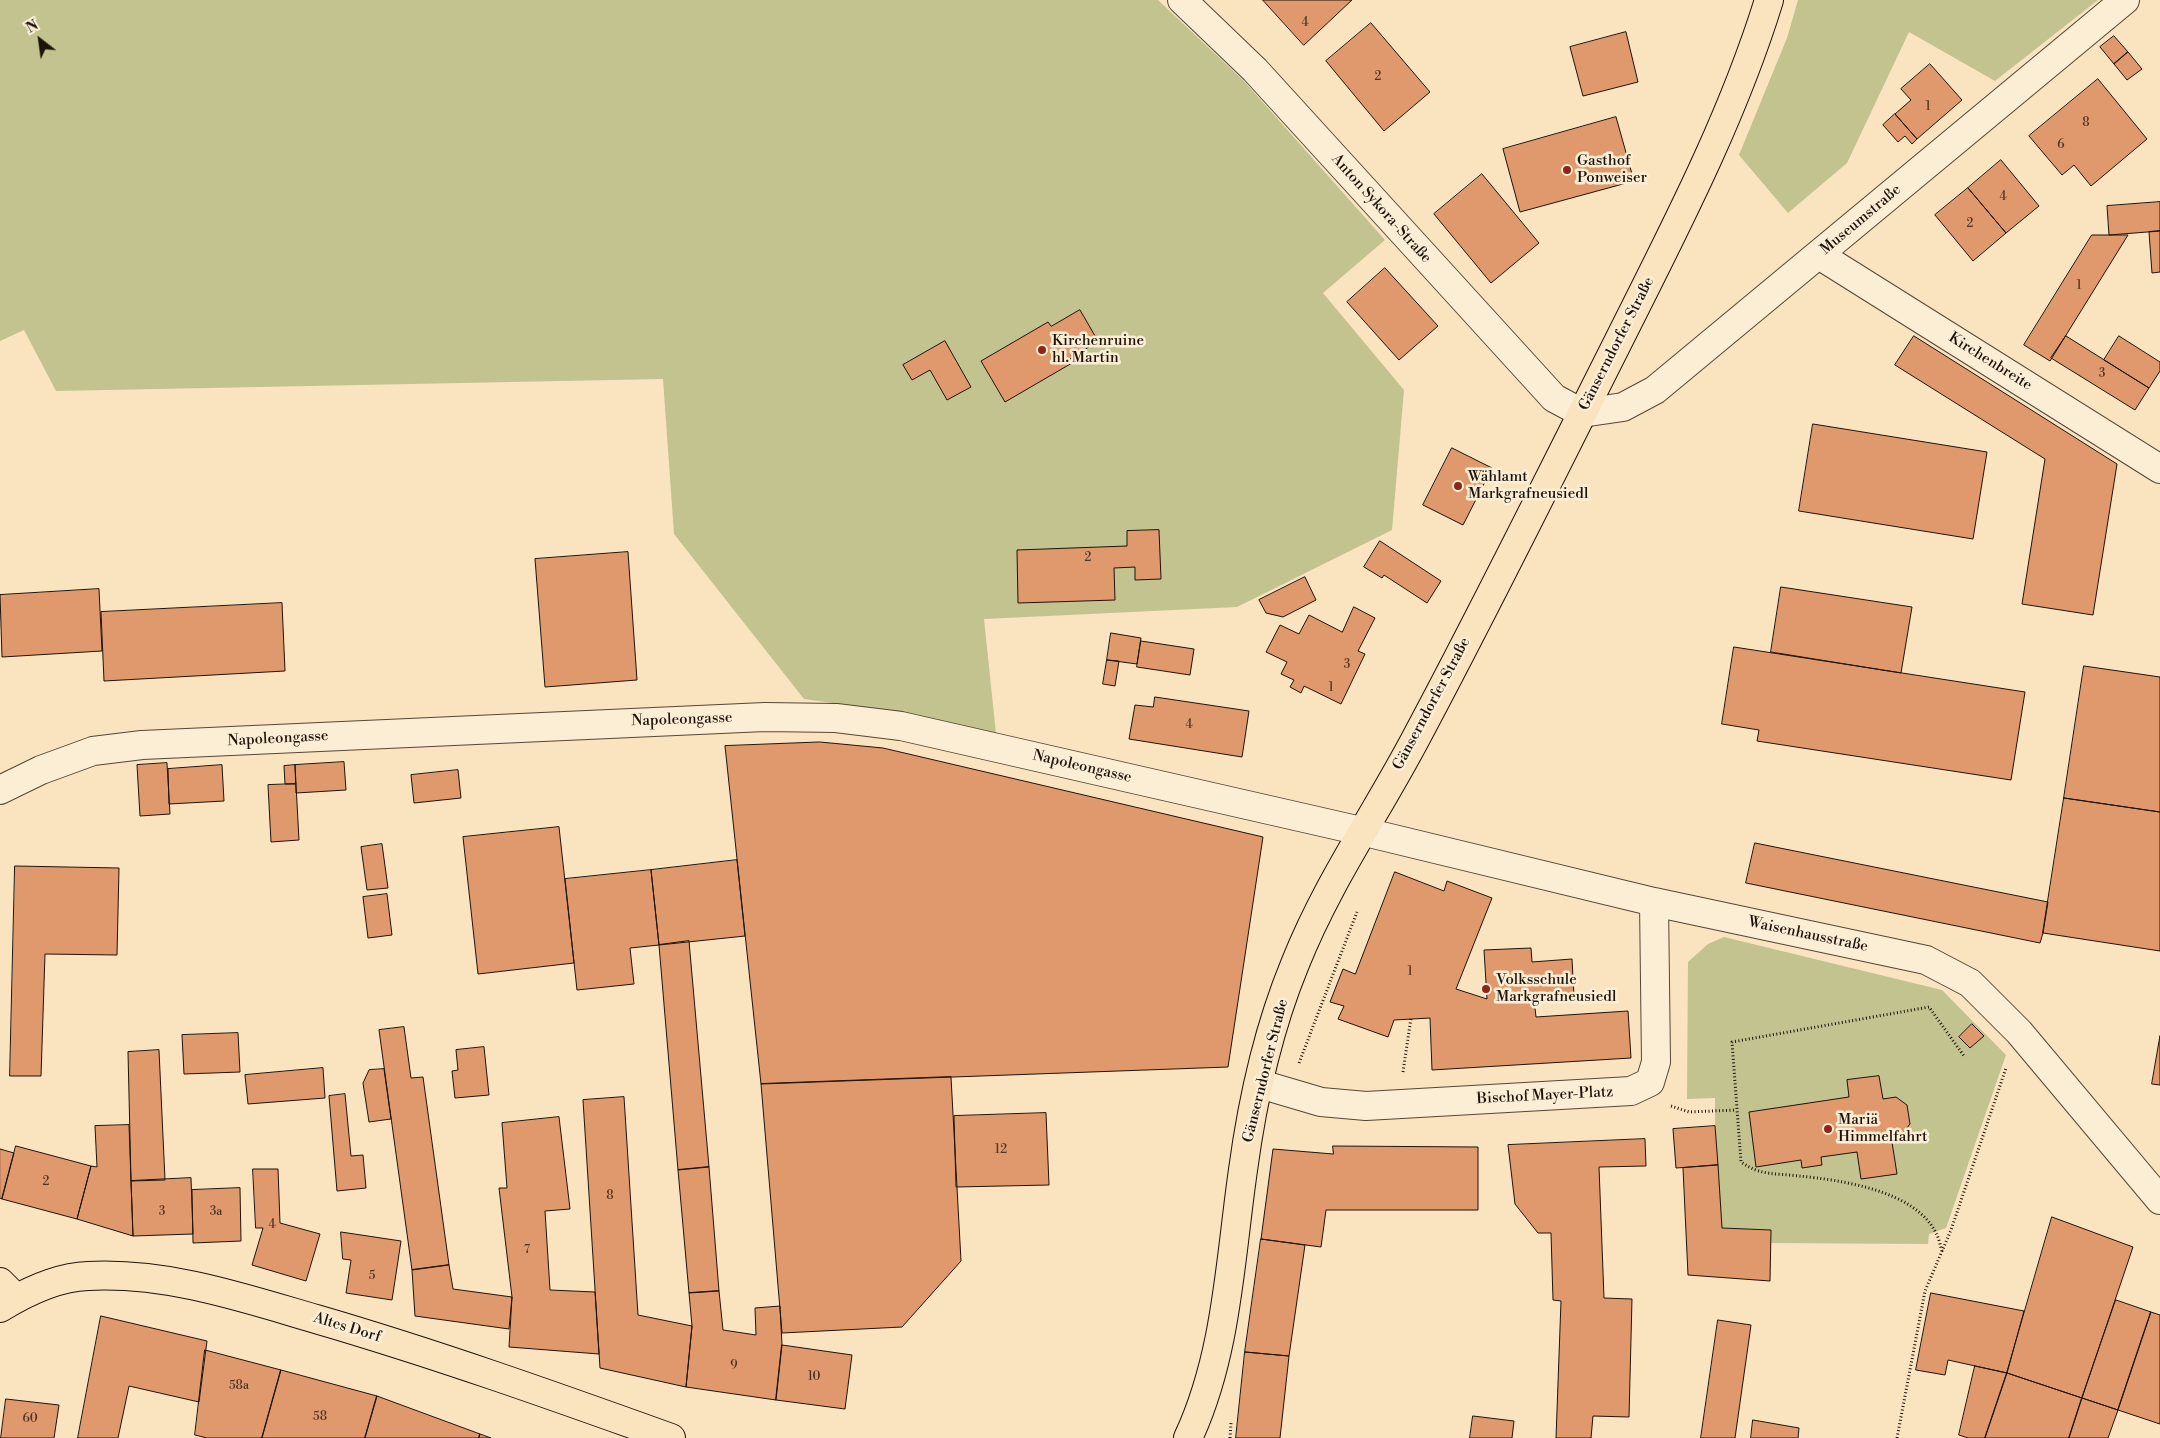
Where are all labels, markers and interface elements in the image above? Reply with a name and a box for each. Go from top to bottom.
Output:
north arrow [15,15,65,65]
text: N [23,16,42,38]
house number: 4 [1301,16,1309,30]
house number: 2 [1375,70,1381,84]
house number: 1 [1925,100,1931,114]
house number: 8 [2082,116,2090,130]
house number: 6 [2057,138,2065,152]
street label: Anton Sykora-Straße [1327,151,1435,267]
place label: Gasthof Ponweiser [1577,152,1647,187]
marker: Gasthof Ponweiser [1561,164,1573,176]
street label: Museumstraße [1817,181,1905,259]
house number: 4 [1999,190,2007,204]
house number: 2 [1967,217,1973,231]
street label: Gänserndorfer Straße [1576,274,1658,414]
house number: 1 [2076,279,2082,293]
street label: Kirchenbreite [1945,329,2035,395]
place label: Kirchenruine hl. Martin [1052,332,1144,367]
marker: Kirchenruine hl. Martin [1036,344,1048,356]
house number: 3 [2099,367,2105,381]
place label: Wählamt Markgrafneusiedl [1468,468,1588,503]
marker: Wählamt Markgrafneusiedl [1452,480,1464,492]
house number: 2 [1085,551,1091,565]
street label: Gänserndorfer Straße [1389,635,1475,773]
house number: 3 [1344,658,1350,672]
house number: 1 [1328,681,1334,695]
street label: Napoleongasse [631,709,733,731]
house number: 4 [1185,718,1193,732]
street label: Napoleongasse [227,727,329,751]
street label: Napoleongasse [1031,747,1133,787]
street label: Waisenhausstraße [1747,914,1869,956]
house number: 1 [1407,965,1413,979]
place label: Volksschule Markgrafneusiedl [1496,971,1616,1006]
marker: Volksschule Markgrafneusiedl [1480,983,1492,995]
street label: Gänserndorfer Straße [1239,997,1293,1145]
street label: Bischof Mayer-Platz [1476,1083,1614,1109]
place label: Mariä Himmelfahrt [1838,1111,1927,1146]
marker: Mariä Himmelfahrt [1822,1123,1834,1135]
house number: 12 [995,1143,1007,1157]
house number: 2 [43,1175,49,1189]
house number: 8 [606,1189,614,1203]
house number: 3 [159,1205,165,1219]
house number: 3a [210,1205,222,1219]
house number: 4 [268,1218,276,1232]
house number: 7 [524,1243,530,1257]
house number: 5 [369,1269,375,1283]
street label: Altes Dorf [311,1309,383,1347]
house number: 9 [730,1359,738,1373]
house number: 10 [808,1370,820,1384]
house number: 58a [229,1379,249,1393]
house number: 58 [313,1410,327,1424]
house number: 60 [22,1412,38,1426]

